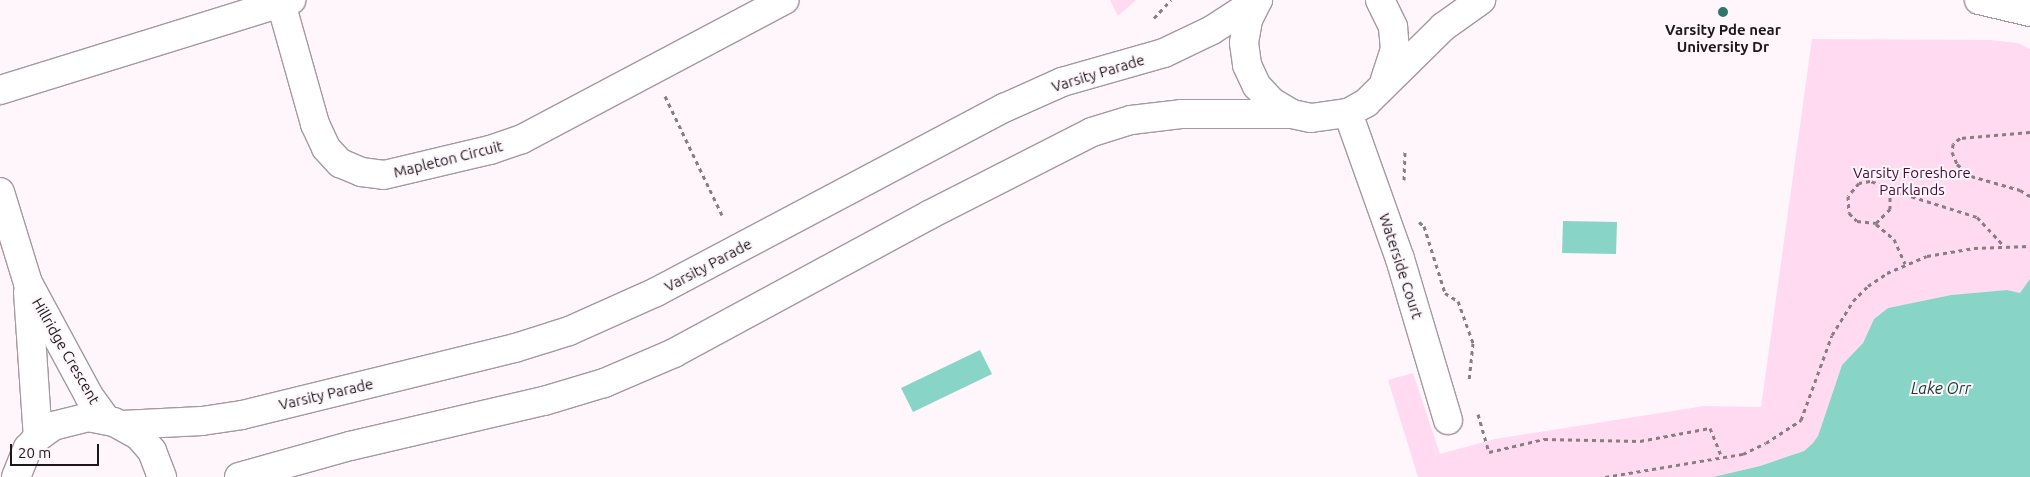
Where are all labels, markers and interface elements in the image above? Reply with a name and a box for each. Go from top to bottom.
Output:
marker: Varsity Pde near University Dr [1717,6,1729,18]
place label: Varsity Pde near University Dr [1665,20,1781,55]
street label: Varsity Parade [1049,50,1147,96]
street label: Mapleton Circuit [392,137,504,181]
park label: Varsity Foreshore Parklands [1853,163,1971,198]
street label: Waterside Court [1375,211,1427,321]
street label: Varsity Parade [661,234,755,296]
street label: Hillridge Crescent [28,295,104,407]
street label: Varsity Parade [277,374,375,414]
water label: Lake Orr [1911,378,1971,398]
scale bar [12,434,101,466]
text: 20 m [18,444,51,461]

